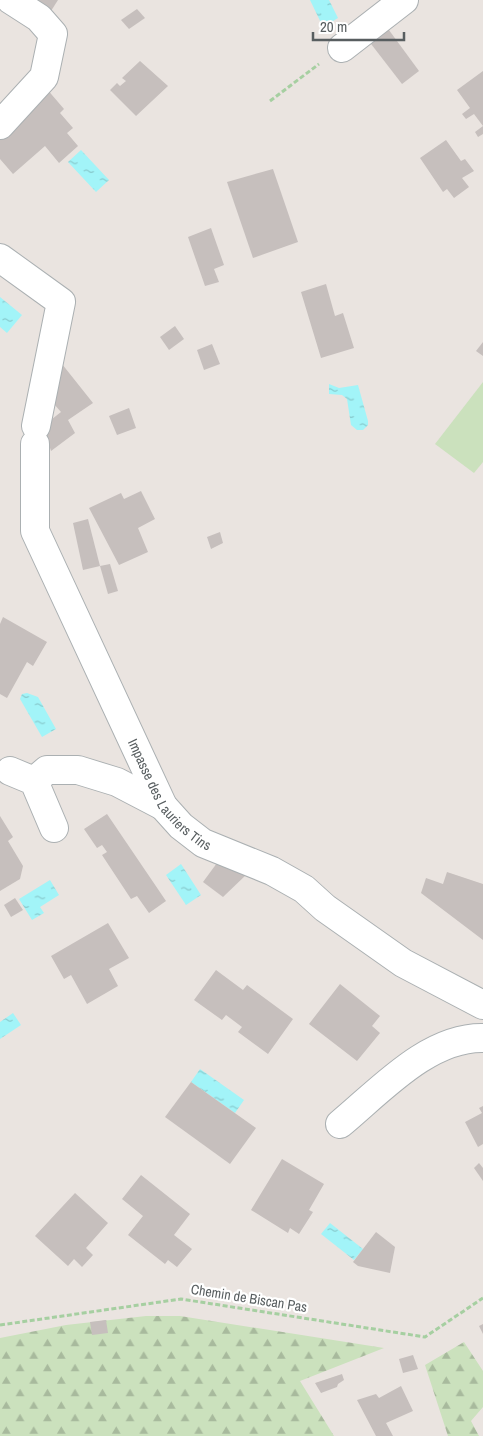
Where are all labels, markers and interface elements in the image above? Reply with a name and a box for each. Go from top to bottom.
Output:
scale bar [313,10,404,42]
text: 20 m [320,16,347,37]
street label: Impasse des Lauriers Tins [124,736,214,854]
street label: Chemin de Biscan Pas [190,1280,309,1316]

